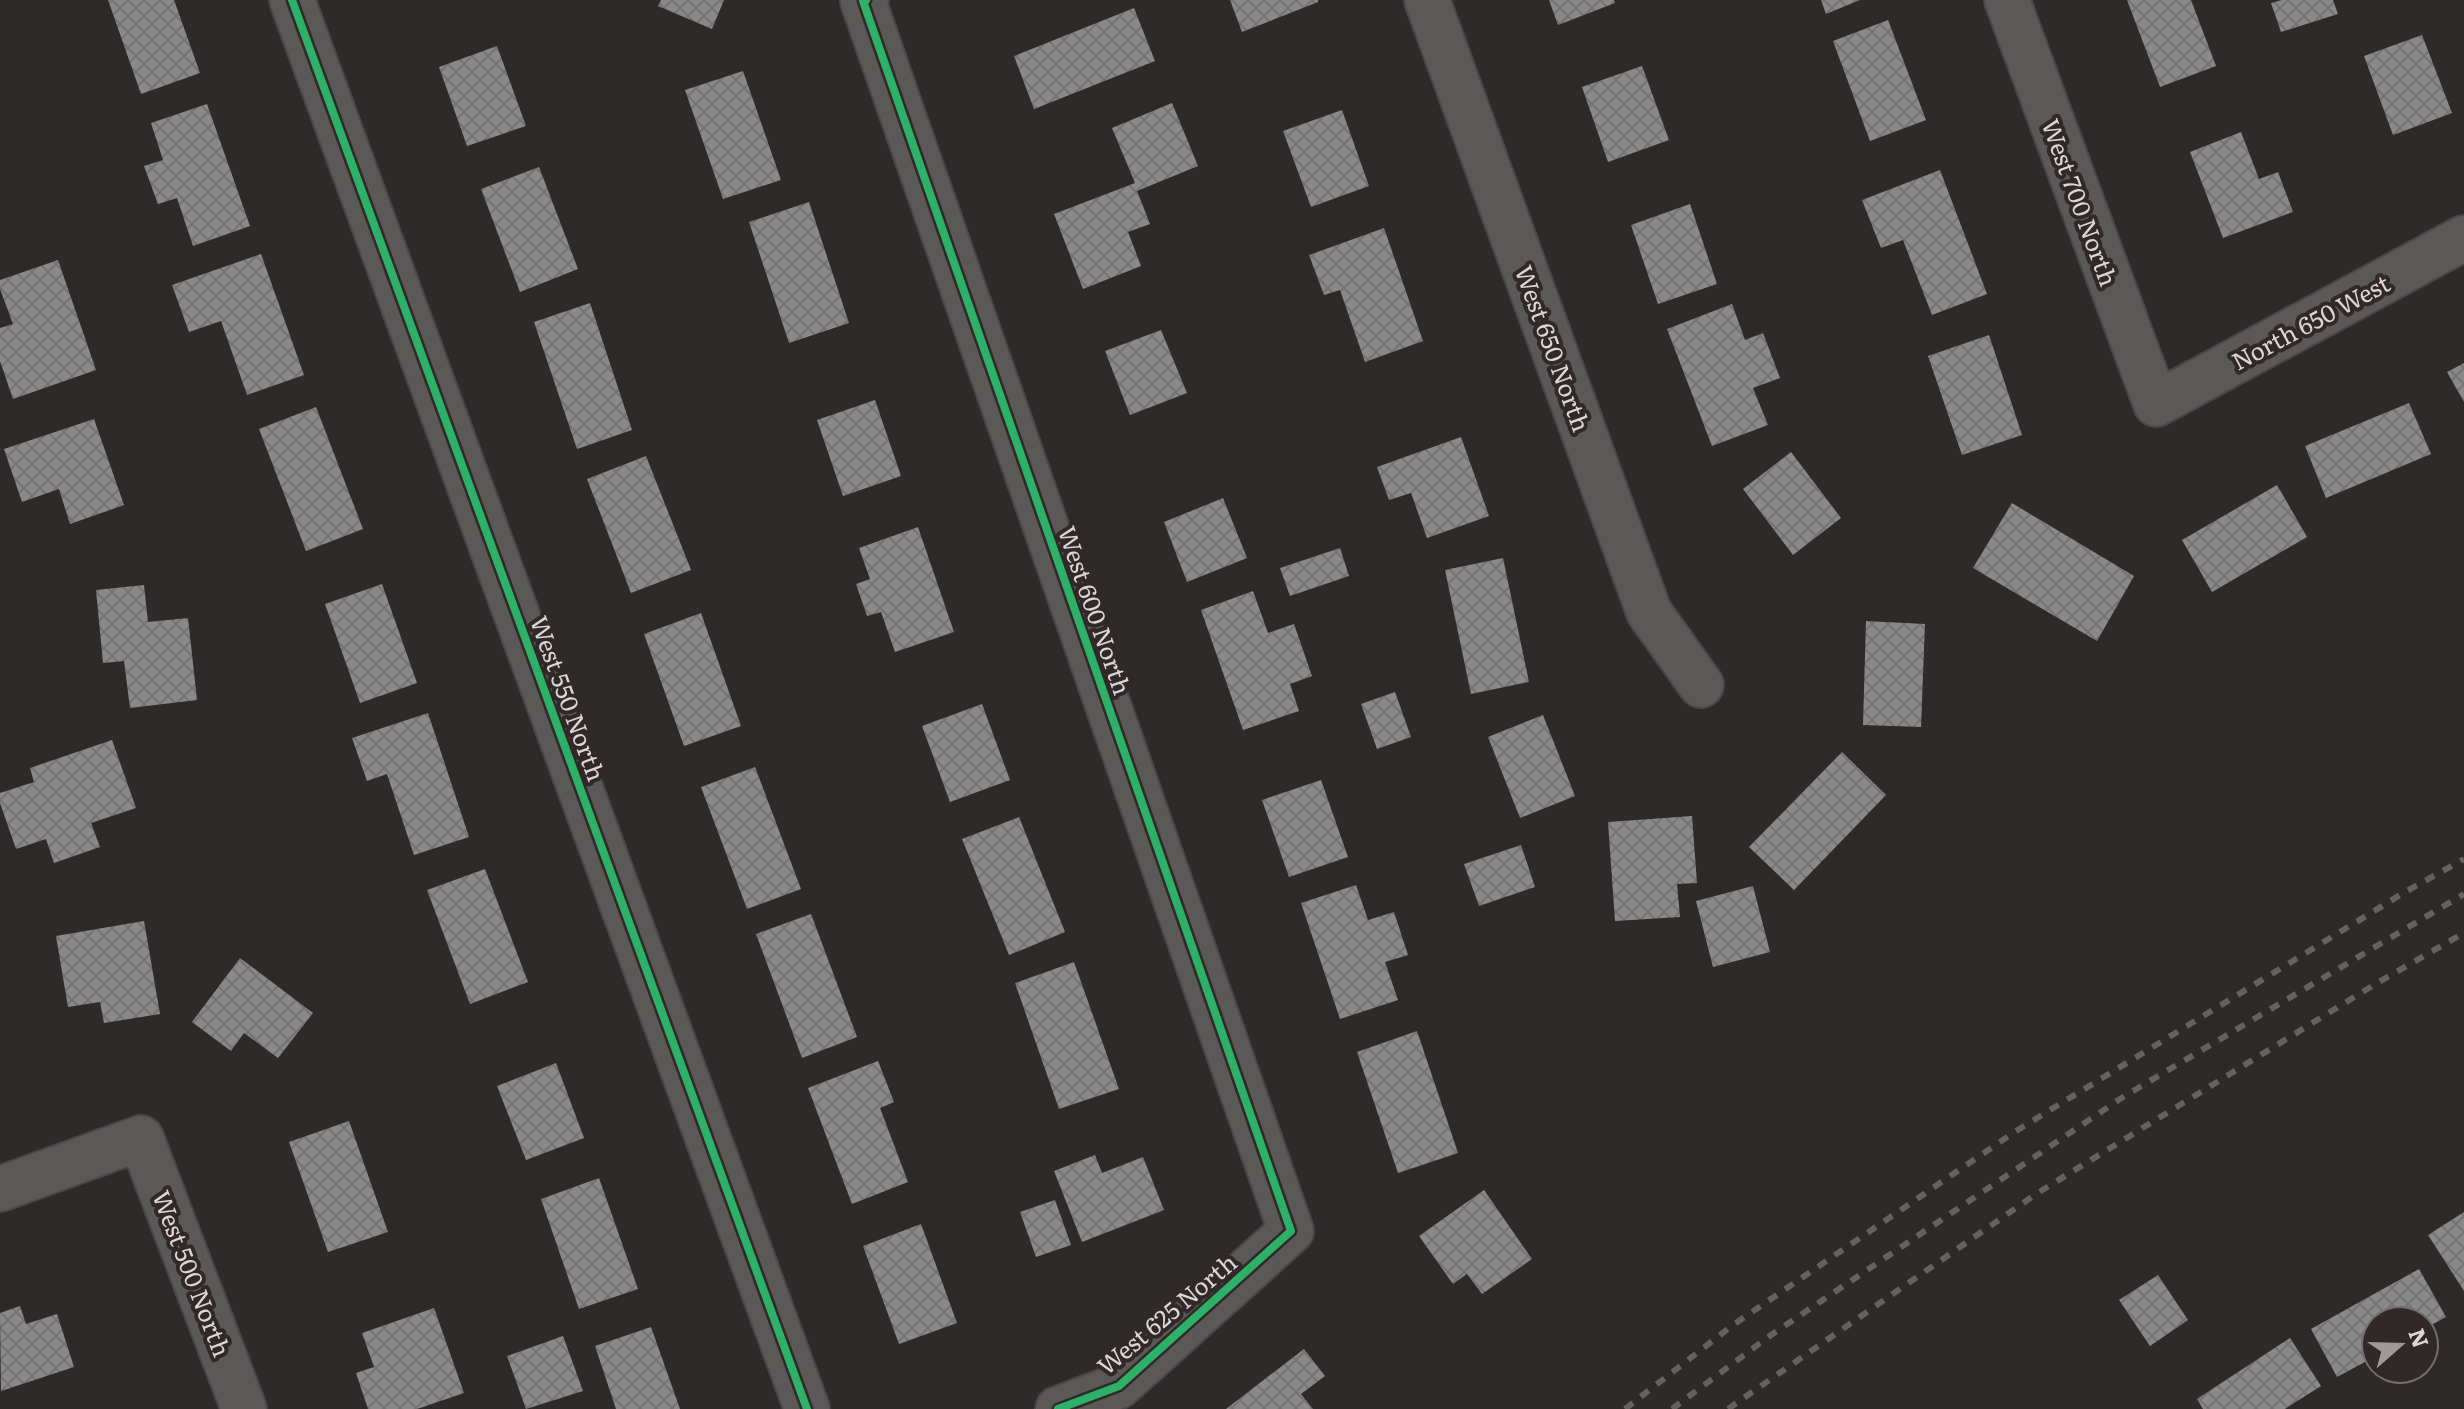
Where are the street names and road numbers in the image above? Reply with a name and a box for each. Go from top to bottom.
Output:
street label: West 700 North [2035,114,2128,291]
street label: West 650 North [1508,260,1600,436]
street label: North 650 West [2225,264,2396,377]
street label: West 600 North [1051,521,1141,699]
street label: West 550 North [523,610,615,786]
street label: West 500 North [145,1185,241,1361]
street label: West 625 North [1089,1244,1244,1382]

